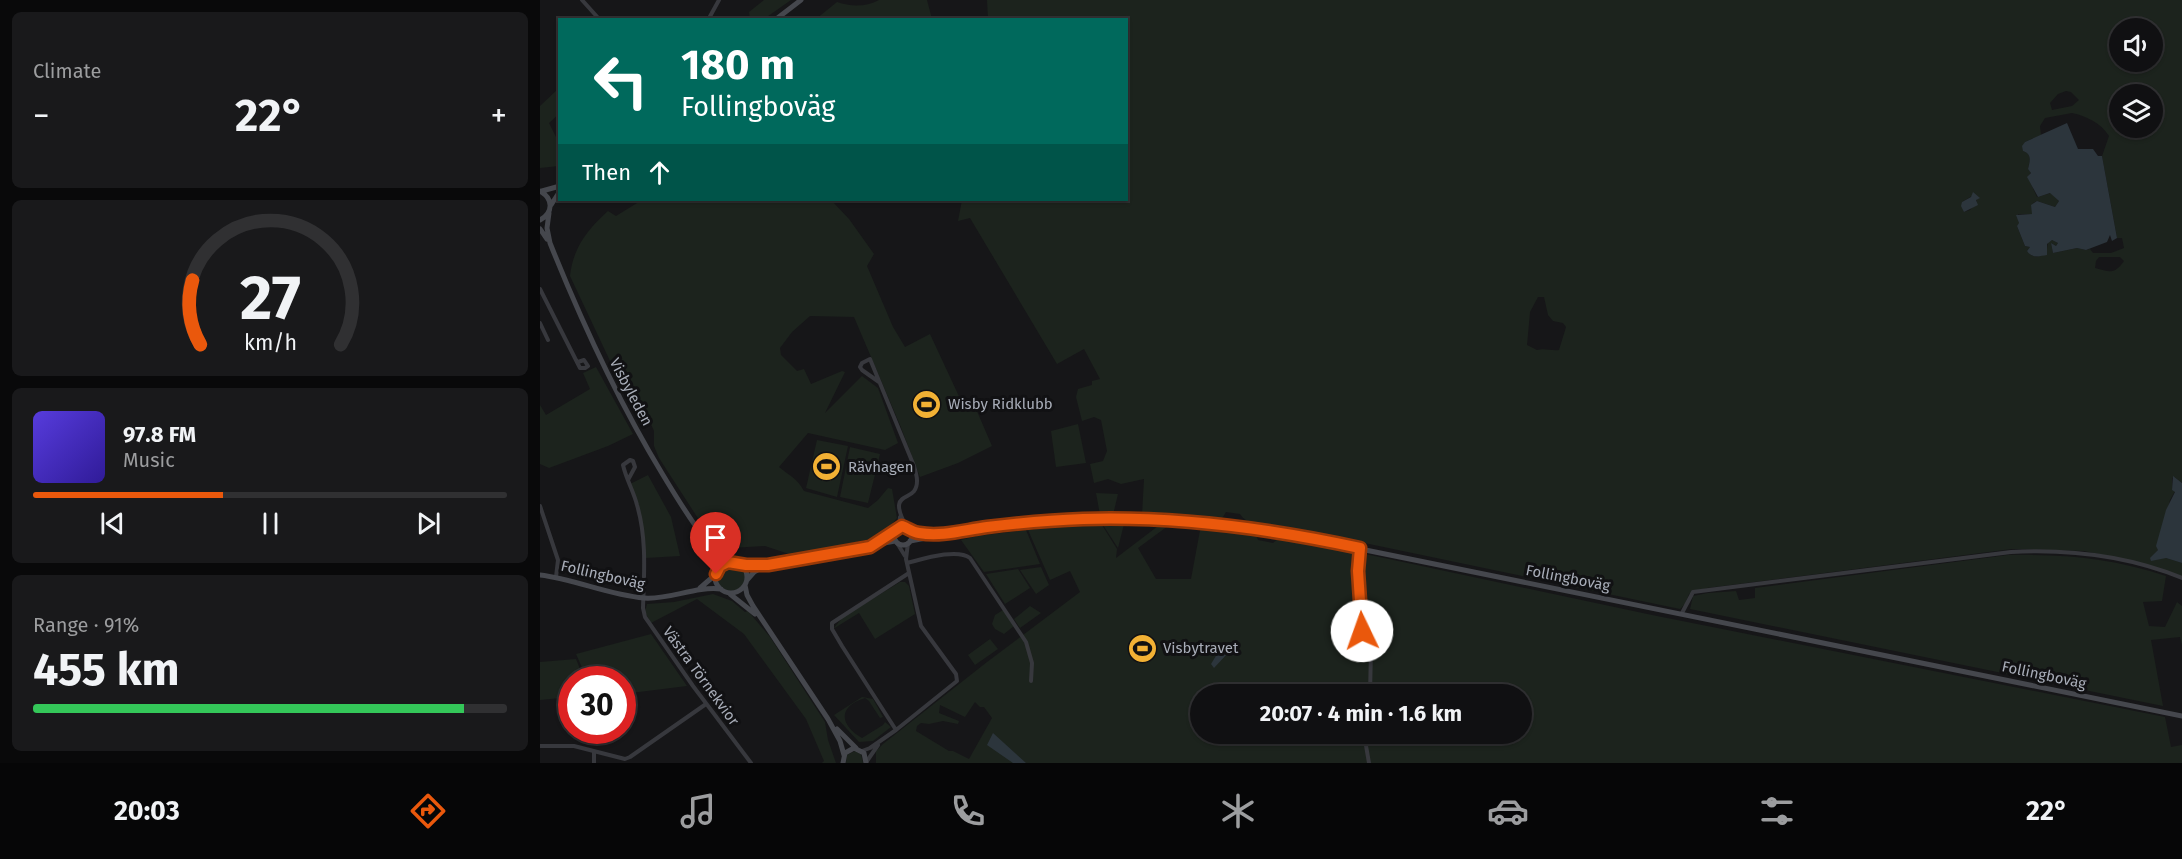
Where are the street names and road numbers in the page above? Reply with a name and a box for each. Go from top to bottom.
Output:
street label: Visbyleden [606,355,656,429]
street label: Follingboväg [559,557,647,593]
street label: Follingboväg [1524,561,1612,595]
street label: Västra Törnekvior [659,623,743,729]
street label: Follingboväg [2000,657,2088,693]

